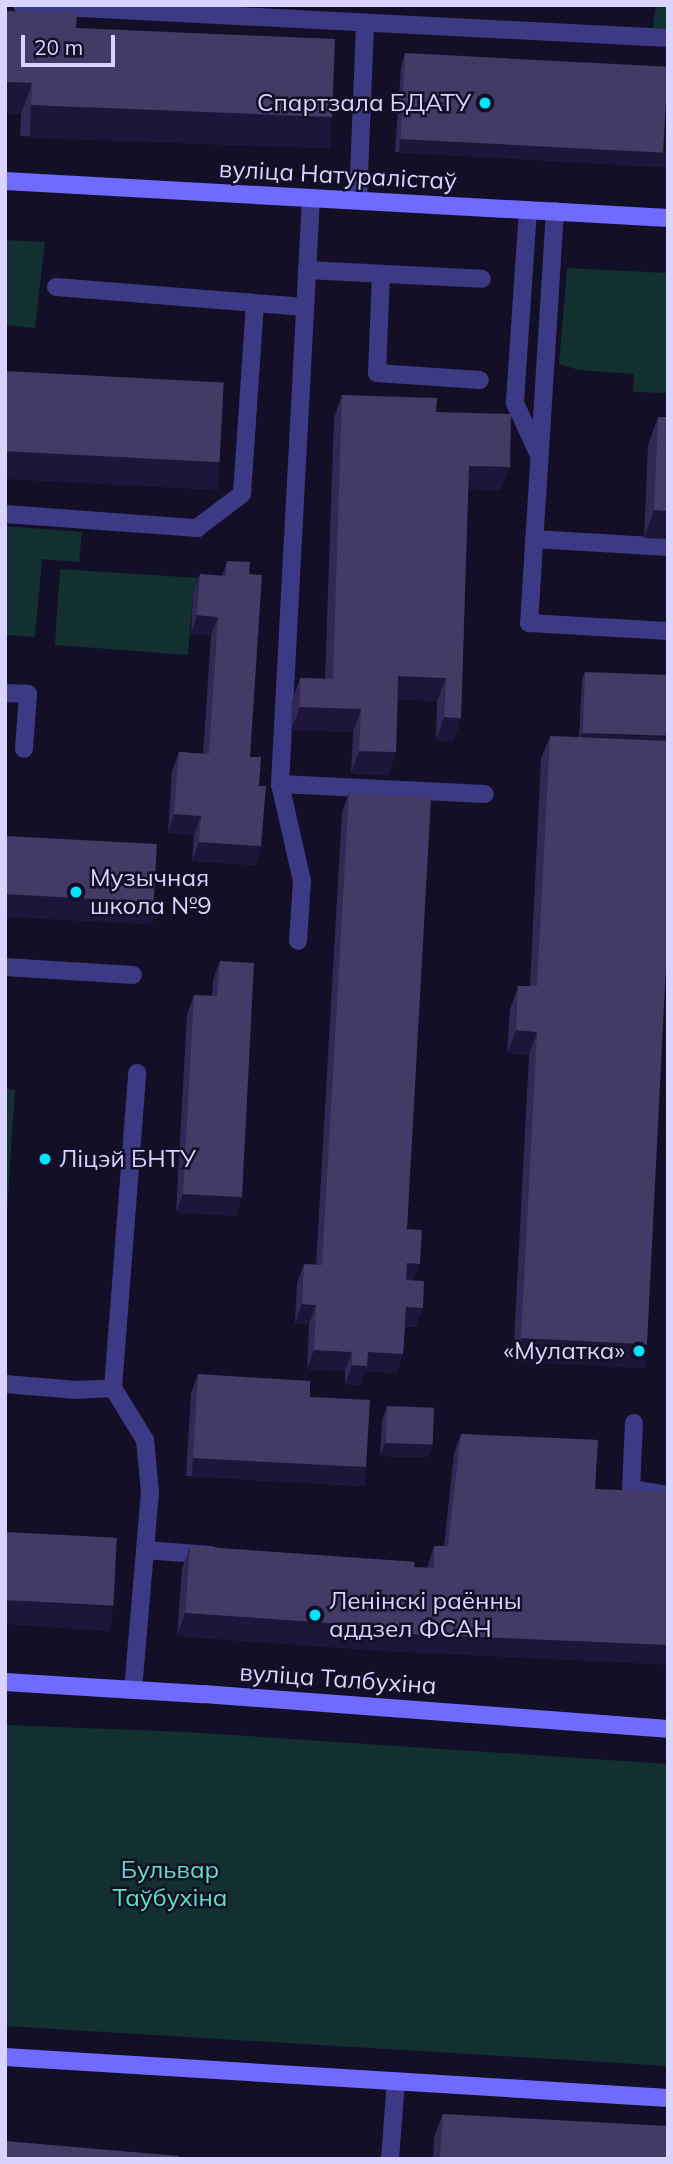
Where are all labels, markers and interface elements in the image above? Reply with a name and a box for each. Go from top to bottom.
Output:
scale bar [24,21,119,65]
text: 20 m [34,34,83,60]
place label: Спартзала БДАТУ [257,89,471,117]
marker: Спартзала БДАТУ [477,95,493,111]
street label: вуліца Натуралістаў [218,154,458,196]
place label: Музычная школа №9 [90,864,212,920]
marker: Музычная школа №9 [68,884,84,900]
place label: Ліцэй БНТУ [59,1145,196,1173]
marker: Ліцэй БНТУ [37,1151,53,1167]
place label: «Мулатка» [504,1337,625,1365]
marker: «Мулатка» [631,1343,647,1359]
place label: Ленінскі раённы аддзел ФСАН [329,1587,522,1643]
marker: Ленінскі раённы аддзел ФСАН [307,1607,323,1623]
street label: вуліца Талбухіна [239,1658,437,1700]
park label: Бульвар Таўбухіна [113,1856,227,1912]

